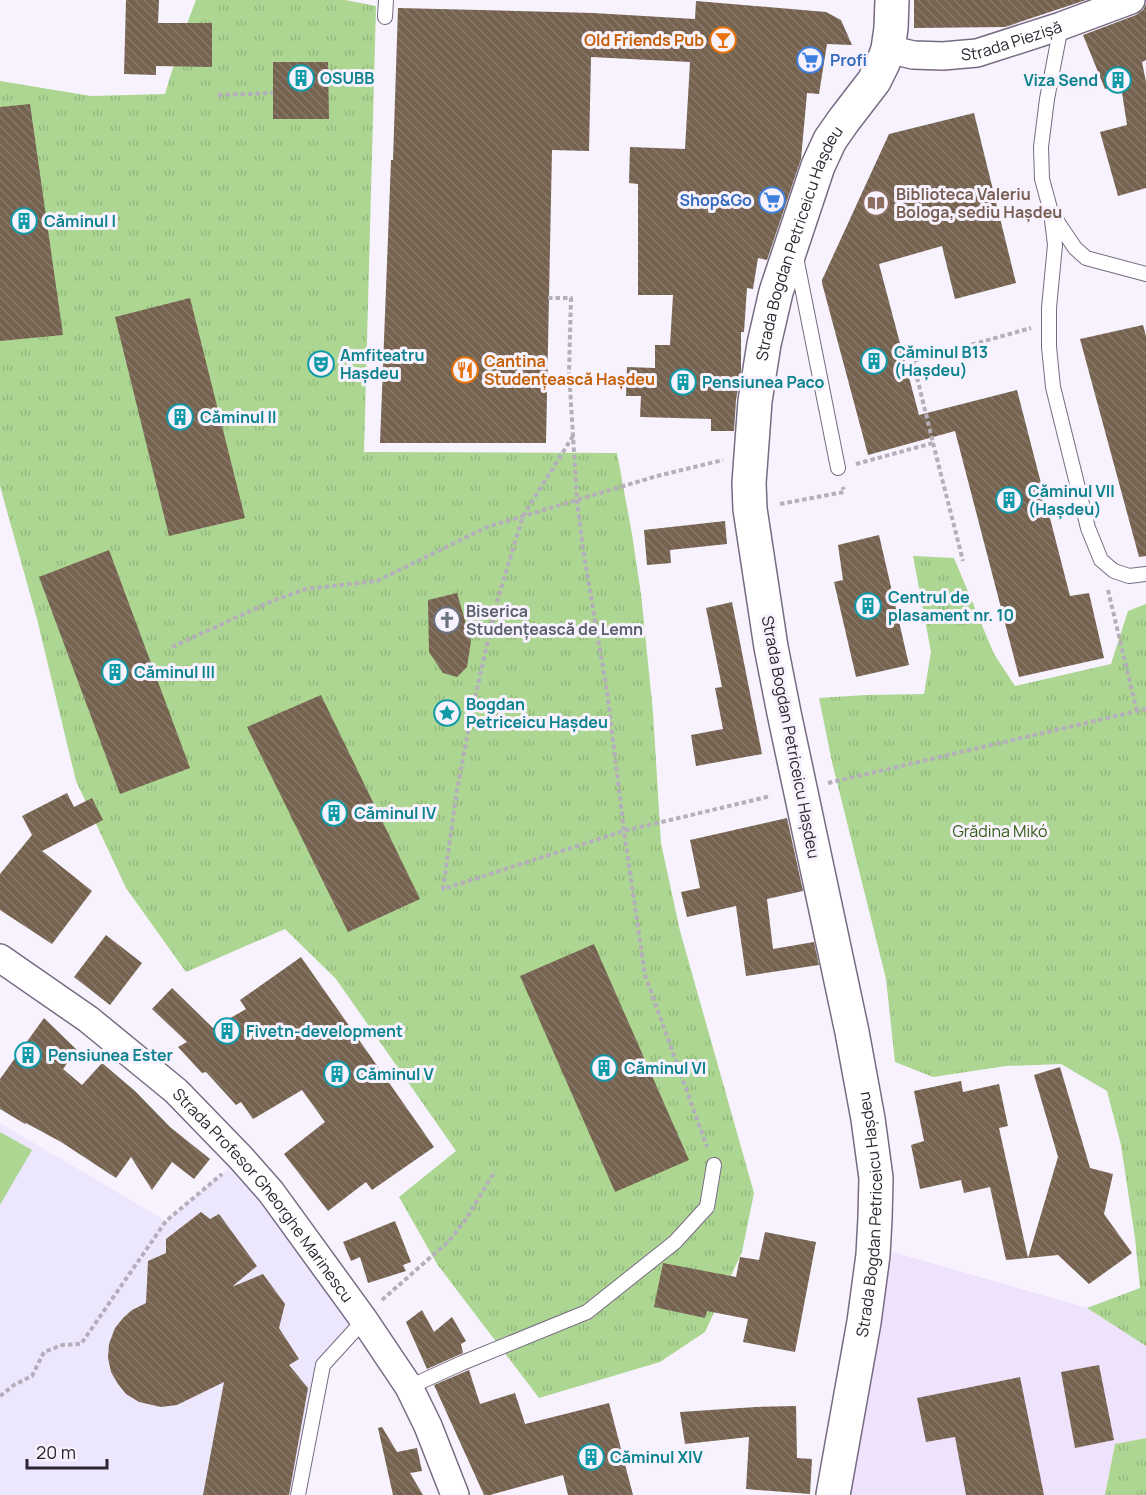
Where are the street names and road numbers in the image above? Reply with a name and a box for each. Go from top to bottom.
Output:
street label: Strada Piezișă [960,15,1065,65]
street label: Strada Bogdan Petriceicu Hașdeu [751,121,848,362]
street label: Strada Bogdan Petriceicu Hașdeu [757,614,825,860]
street label: Strada Profesor Gheorghe Marinescu [168,1083,359,1307]
street label: Strada Bogdan Petriceicu Hașdeu [850,1090,887,1339]

